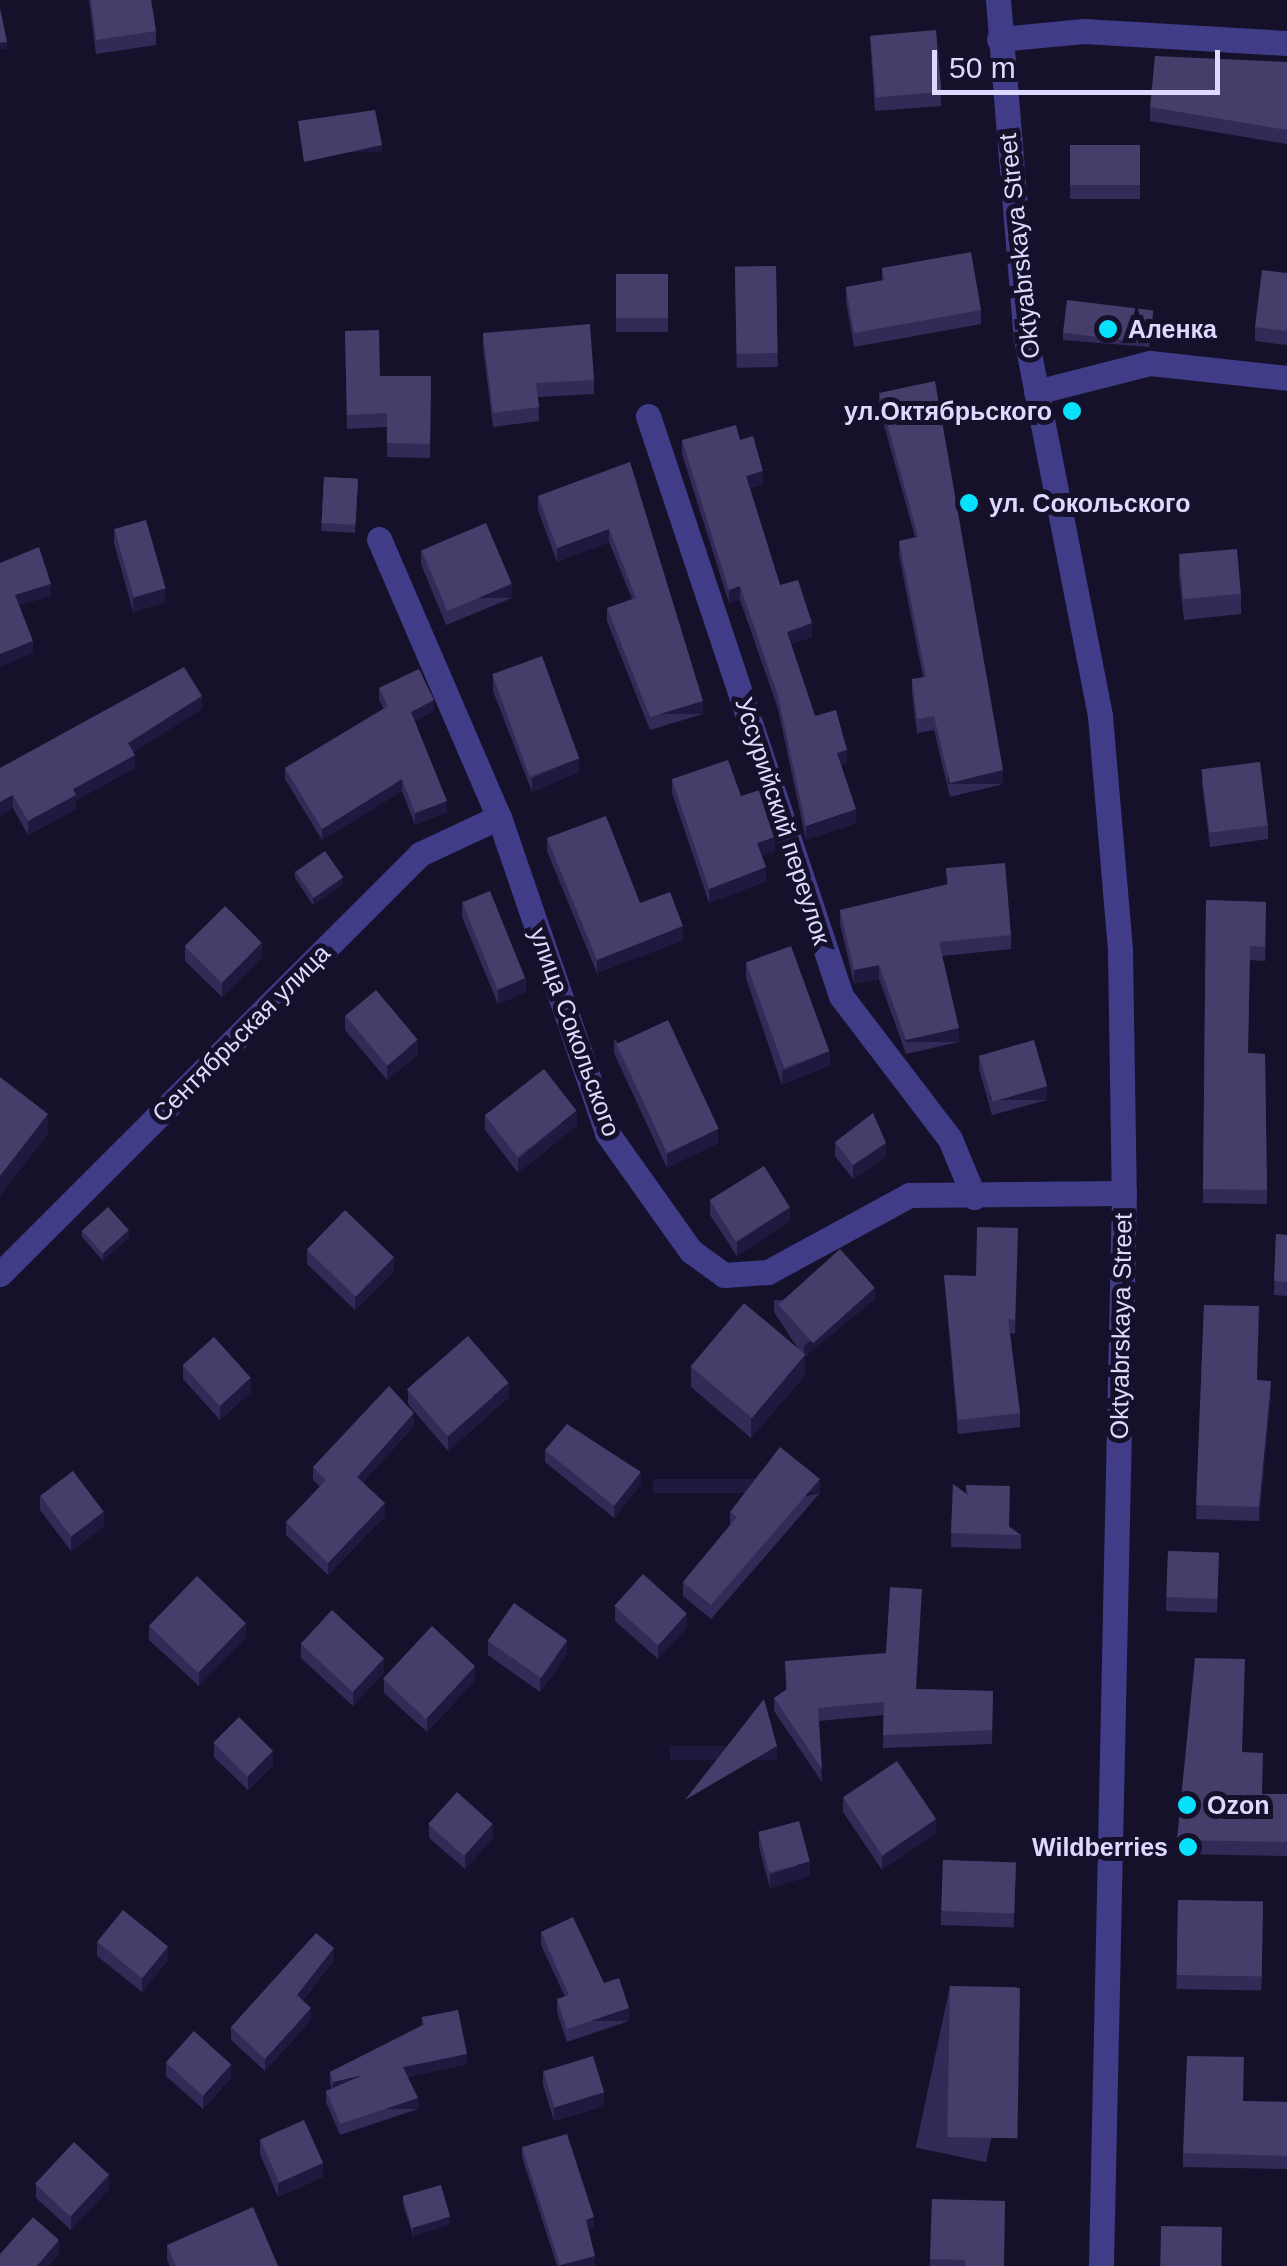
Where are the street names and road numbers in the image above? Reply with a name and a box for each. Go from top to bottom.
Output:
street label: Oktyabrskaya Street [992,132,1046,360]
street label: Уссурийский переулок [729,694,837,948]
street label: улица Сокольского [523,924,627,1140]
street label: Сентябрьская улица [146,938,336,1128]
street label: Oktyabrskaya Street [1104,1213,1138,1439]

